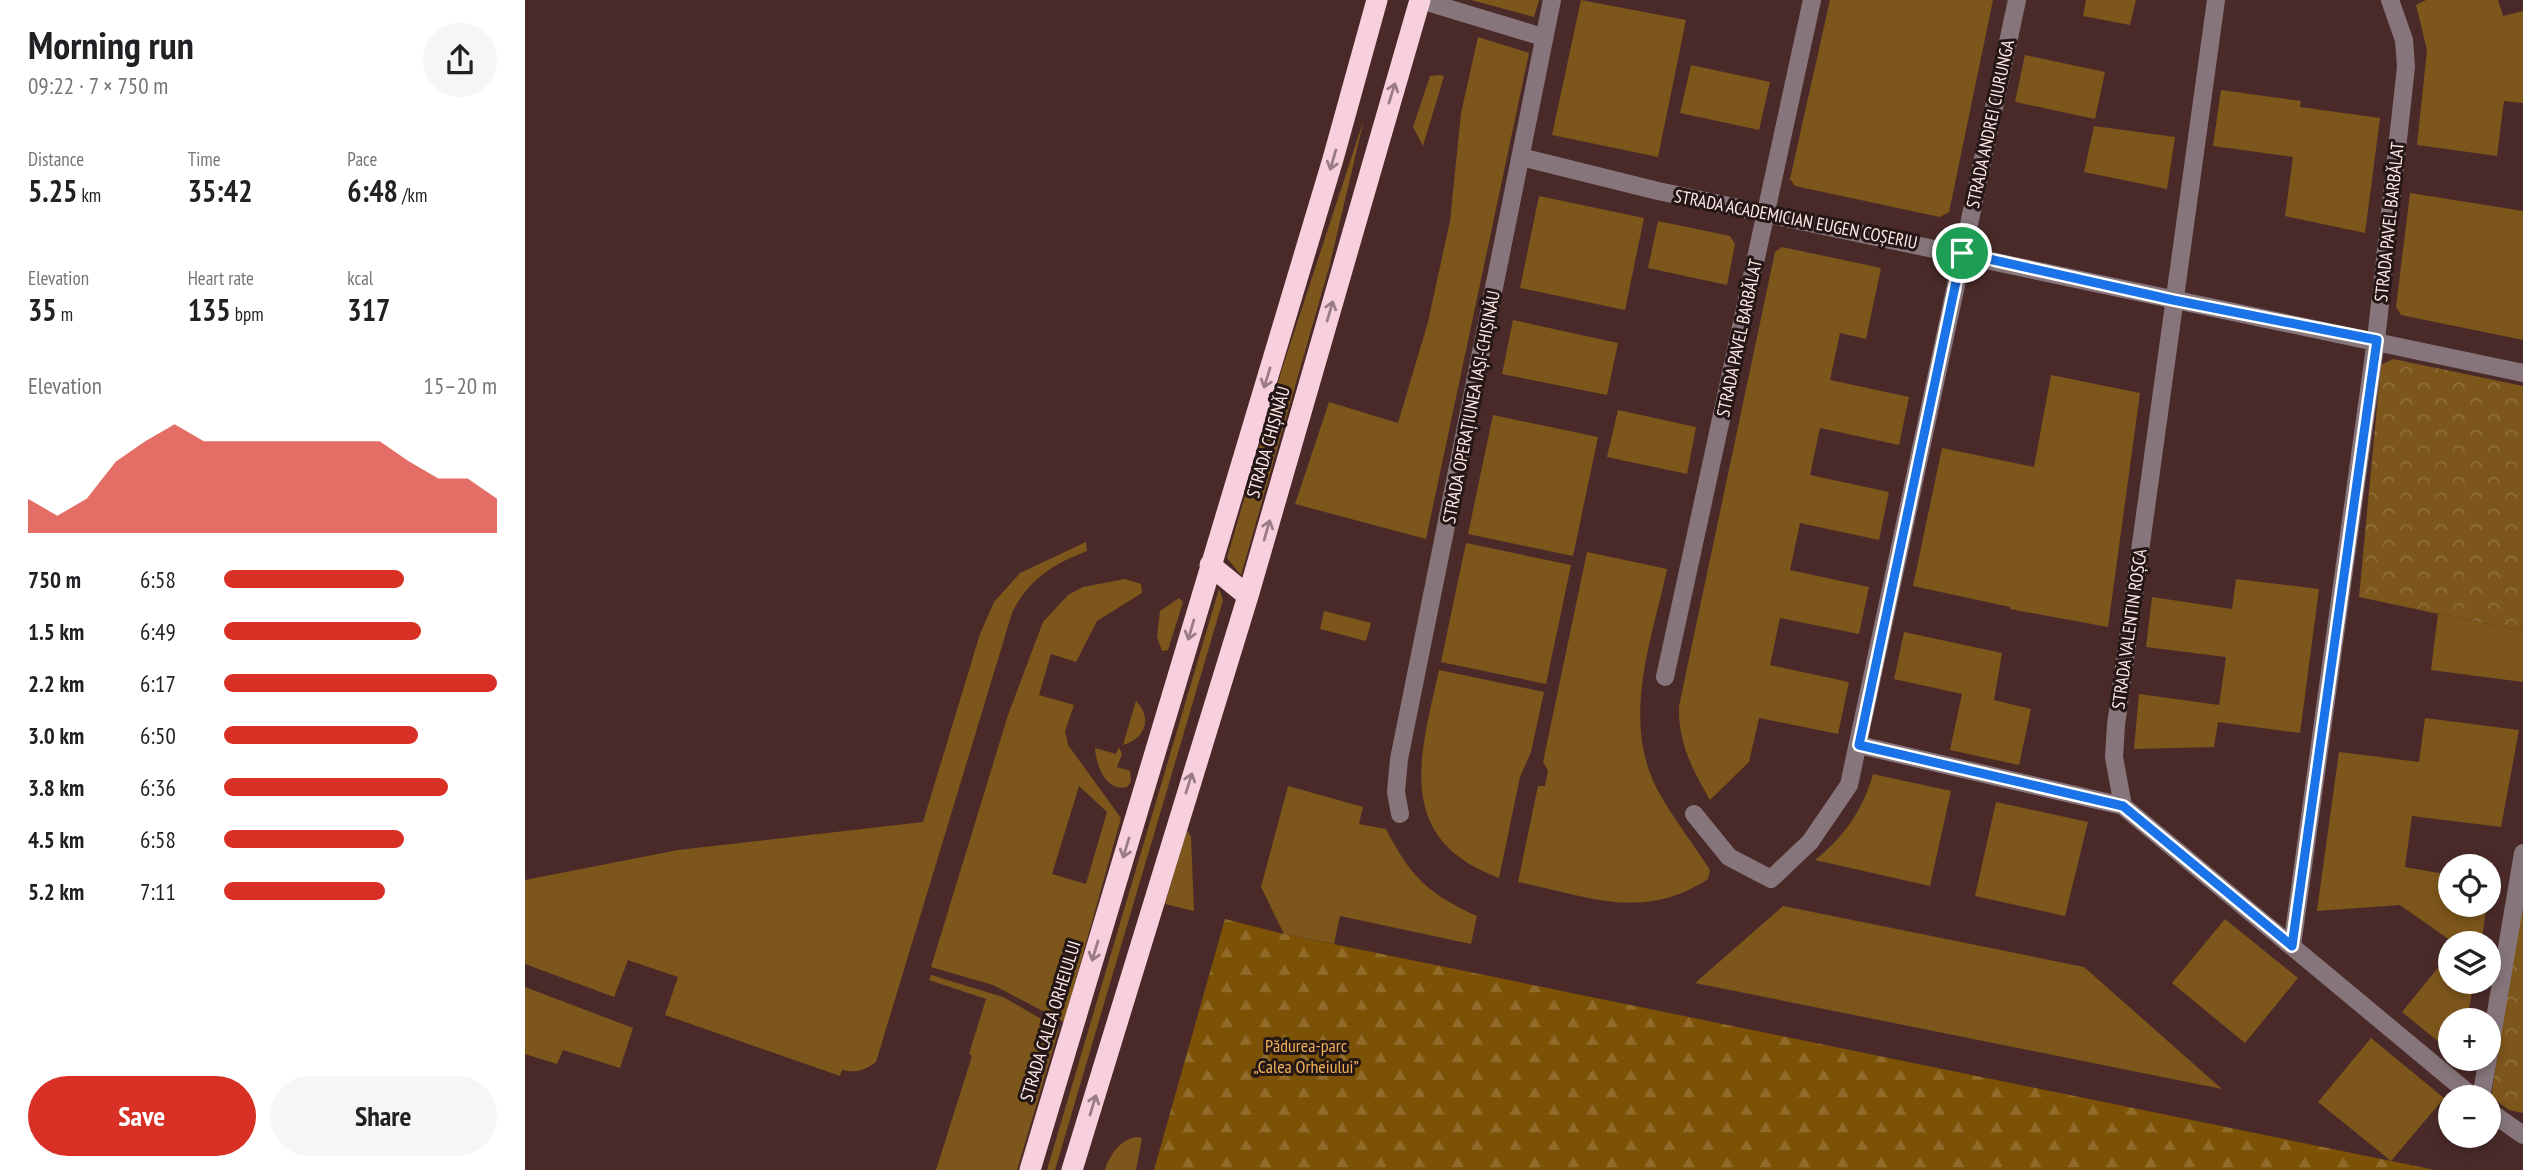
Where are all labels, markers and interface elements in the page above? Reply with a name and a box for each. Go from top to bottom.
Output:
text: Morning run [28,20,194,69]
button: share [423,23,497,97]
street label: STRADA ANDREI CIURUNGA [1961,37,2019,210]
text: 09:22 · 7 × 750 m [28,71,168,100]
one-way arrow [1386,82,1399,104]
street label: STRADA PAVEL BARBĂLAT [2369,141,2409,303]
text: Distance [28,147,84,171]
text: Time [188,147,221,171]
text: Pace [347,147,377,171]
one-way arrow [1325,149,1338,171]
text: 5.25 [28,171,77,210]
text: 35:42 [188,171,253,210]
text: 6:48 [347,171,398,210]
text: km [77,183,101,207]
text: /km [398,183,427,207]
street label: STRADA ACADEMICIAN EUGEN COȘERIU [1673,184,1919,254]
pin [1932,223,1992,283]
icon: arrive [1943,234,1981,272]
street label: STRADA PAVEL BARBĂLAT [1711,257,1767,419]
text: Elevation [28,266,89,290]
text: Heart rate [188,266,254,290]
text: kcal [347,266,373,290]
street label: STRADA OPERAȚIUNEA IAȘI-CHIȘINĂU [1437,289,1505,525]
text: 35 [28,290,57,329]
text: 135 [188,290,231,329]
text: 317 [347,290,390,329]
one-way arrow [1324,301,1337,323]
text: m [57,302,73,326]
text: bpm [231,302,264,326]
one-way arrow [1259,367,1272,389]
text: Elevation [28,371,102,400]
text: 15–20 m [424,371,497,400]
street label: STRADA CHIȘINĂU [1241,384,1295,500]
one-way arrow [1261,519,1274,541]
street label: STRADA VALENTIN ROȘCA [2106,547,2152,711]
text: 750 m [28,565,81,594]
text: 6:58 [140,565,176,594]
text: 1.5 km [28,617,84,646]
text: 6:49 [140,617,176,646]
one-way arrow [1183,619,1196,641]
text: 2.2 km [28,669,84,698]
text: 6:17 [140,669,176,698]
text: 3.0 km [28,721,84,750]
text: 6:50 [140,721,176,750]
one-way arrow [1183,772,1196,794]
text: 3.8 km [28,773,84,802]
text: 6:36 [140,773,176,802]
text: 4.5 km [28,825,84,854]
text: 6:58 [140,825,176,854]
one-way arrow [1119,837,1132,859]
map controls [2438,854,2501,1148]
button: locate [2438,854,2501,917]
text: 5.2 km [28,877,84,906]
text: 7:11 [140,877,176,906]
button: layers [2438,931,2501,994]
street label: STRADA CALEA ORHEIULUI [1015,938,1085,1104]
one-way arrow [1088,939,1101,961]
button: + [2438,1008,2501,1071]
park label: Pădurea-parc „Calea Orheiului” [1253,1034,1359,1078]
button: Save [28,1076,256,1156]
button: Share [270,1076,497,1156]
button: − [2438,1085,2501,1148]
one-way arrow [1087,1094,1100,1116]

